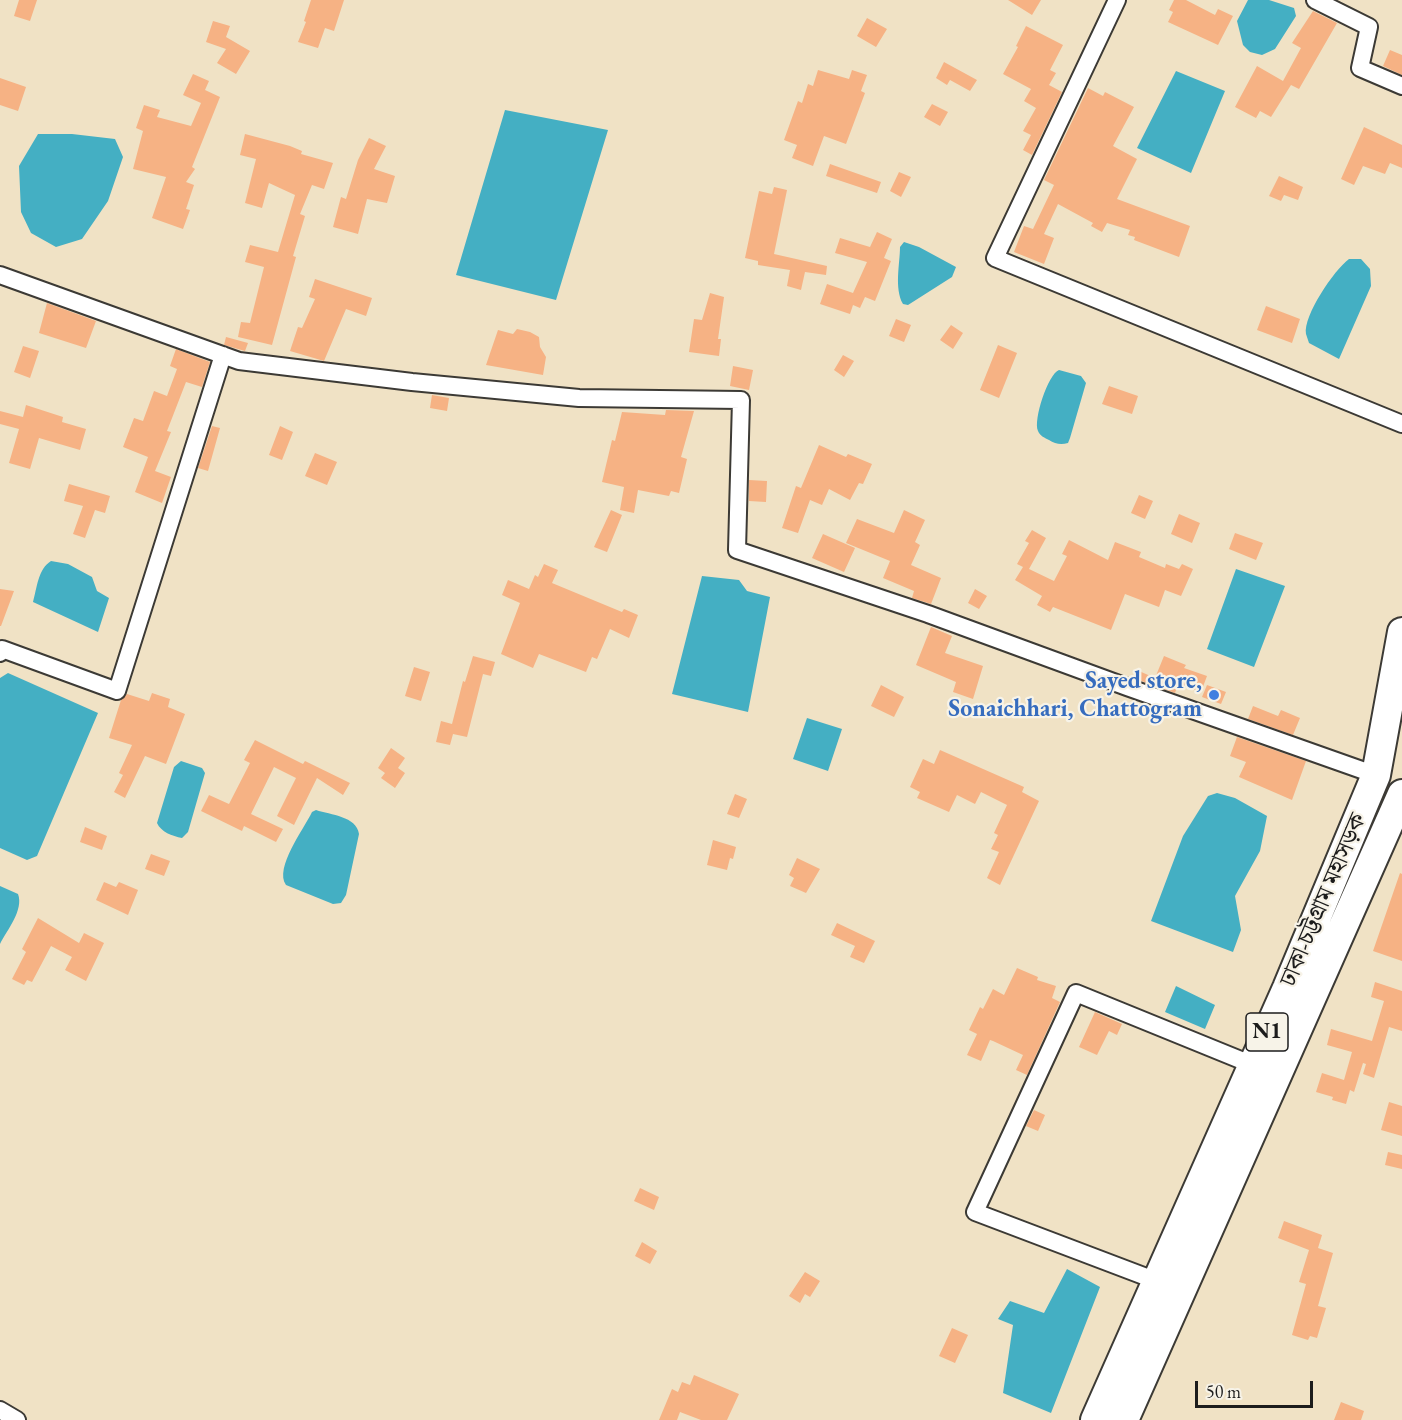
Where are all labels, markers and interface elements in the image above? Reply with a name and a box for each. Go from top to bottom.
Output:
place label: Sayed store, Sonaichhari, Chattogram [948,667,1202,723]
marker: Sayed store, Sonaichhari, Chattogram [1207,688,1221,702]
street label: ঢাকা-চট্টগ্রাম মহাসড়ক [1275,809,1373,991]
road number: N1 [1246,1013,1288,1051]
scale bar [1198,1369,1316,1407]
text: 50 m [1206,1380,1241,1403]

